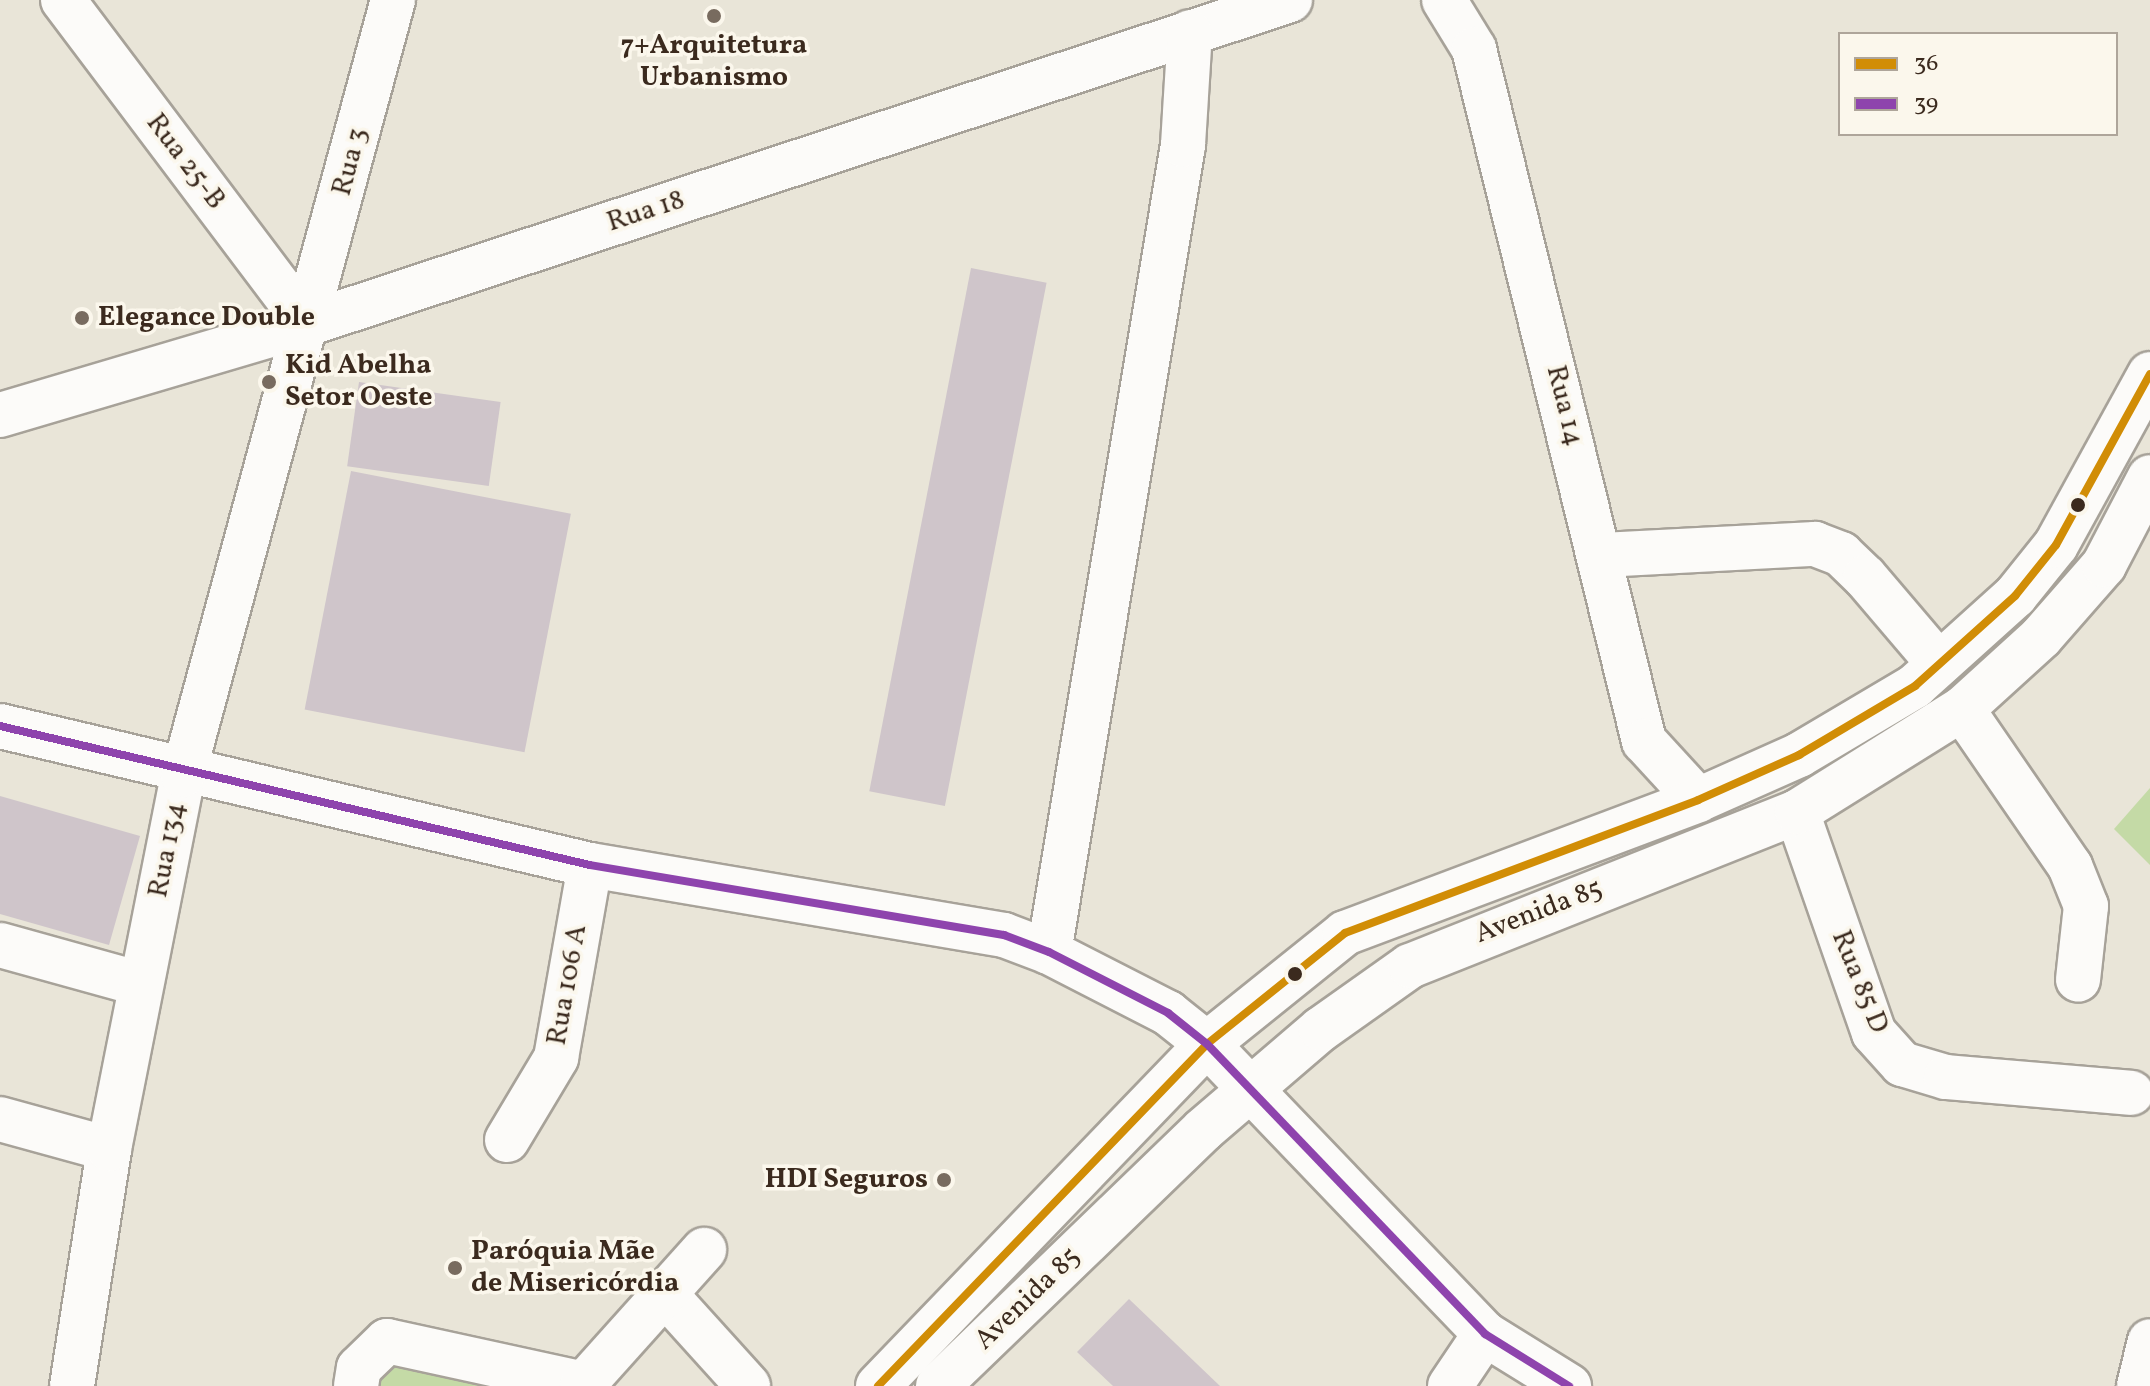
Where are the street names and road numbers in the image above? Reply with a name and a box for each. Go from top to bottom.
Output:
street label: Rua 25-B [138,107,232,217]
street label: Rua 3 [326,124,376,200]
street label: Rua 18 [603,184,689,240]
street label: Rua 14 [1538,362,1590,450]
street label: Rua 134 [142,799,194,901]
street label: Avenida 85 [1471,872,1607,952]
street label: Rua 106 A [541,922,595,1048]
street label: Rua 85 D [1823,926,1895,1038]
street label: Avenida 85 [968,1240,1088,1358]

